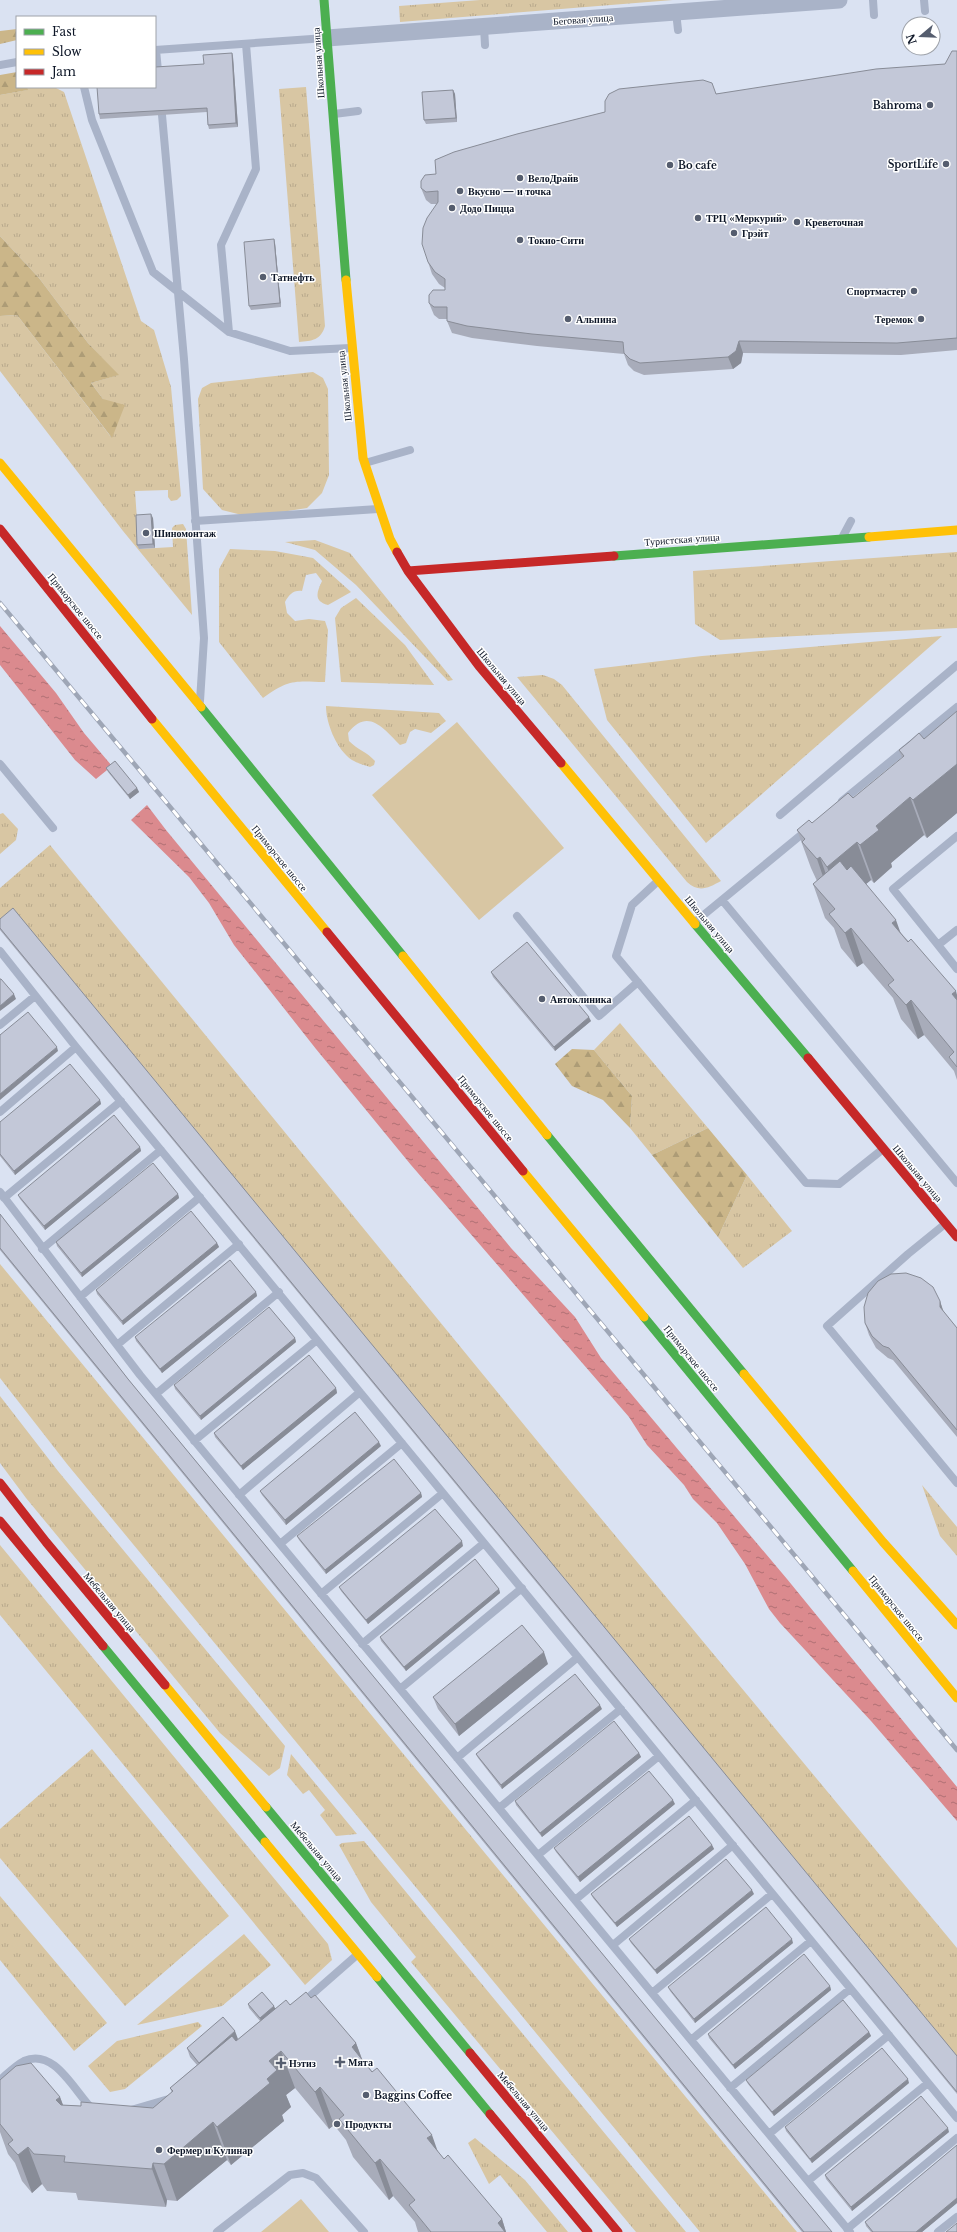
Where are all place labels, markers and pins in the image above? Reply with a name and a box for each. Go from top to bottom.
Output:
place label: Bahroma [873,99,922,112]
marker: Bahroma [925,100,935,110]
place label: SportLife [888,158,938,171]
place label: Bo cafe [678,159,717,172]
marker: SportLife [941,159,951,169]
marker: Bo cafe [665,160,675,170]
place label: ВелоДрайв [528,172,579,185]
marker: ВелоДрайв [515,173,525,183]
place label: Вкусно — и точка [468,185,551,198]
marker: Вкусно — и точка [455,186,465,196]
place label: Додо Пицца [460,202,514,215]
marker: Додо Пицца [447,203,457,213]
place label: ТРЦ «Меркурий» [706,212,788,225]
marker: ТРЦ «Меркурий» [693,213,703,223]
place label: Креветочная [805,216,864,229]
marker: Креветочная [792,217,802,227]
place label: Грэйт [742,227,768,240]
marker: Грэйт [729,228,739,238]
place label: Токио-Сити [528,234,584,247]
marker: Токио-Сити [515,235,525,245]
place label: Татнефть [271,271,315,284]
marker: Татнефть [258,272,268,282]
place label: Спортмастер [847,285,906,298]
marker: Спортмастер [909,286,919,296]
place label: Альпина [576,313,616,326]
place label: Теремок [875,313,913,326]
marker: Альпина [563,314,573,324]
marker: Теремок [916,314,926,324]
place label: Шиномонтаж [154,527,217,540]
marker: Шиномонтаж [141,528,151,538]
place label: Автоклиника [550,993,611,1006]
marker: Автоклиника [537,994,547,1004]
place label: Мята [348,2056,373,2069]
place label: Нэтиз [289,2057,316,2070]
marker: Мята [335,2057,345,2067]
marker: Нэтиз [276,2058,286,2068]
place label: Baggins Coffee [374,2089,452,2102]
marker: Baggins Coffee [361,2090,371,2100]
place label: Продукты [345,2118,392,2131]
marker: Продукты [332,2119,342,2129]
place label: Фермер и Кулинар [167,2144,253,2157]
marker: Фермер и Кулинар [154,2145,164,2155]

